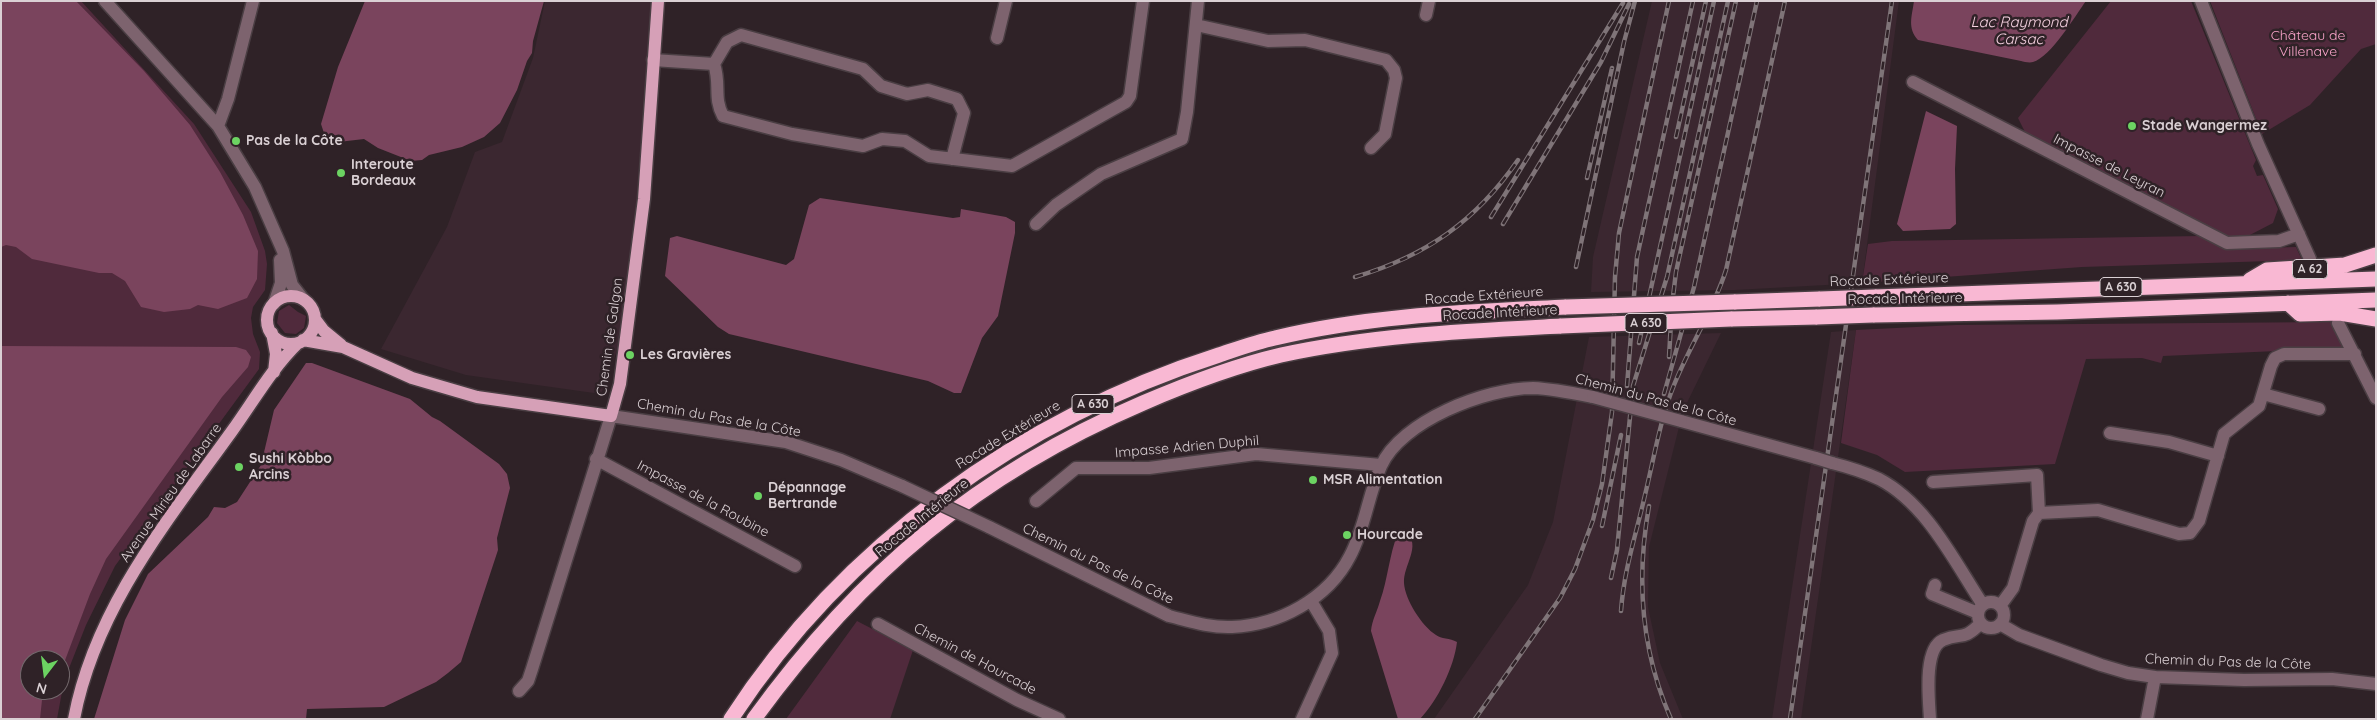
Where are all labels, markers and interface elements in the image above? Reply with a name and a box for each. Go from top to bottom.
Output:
water label: Lac Raymond Carsac [1970,13,2068,48]
park label: Château de Villenave [2271,28,2345,60]
place label: Stade Wangermez [2142,118,2267,134]
marker: Stade Wangermez [2126,120,2138,132]
street label: Impasse de Leyran [2050,131,2168,201]
place label: Pas de la Côte [246,133,343,149]
marker: Pas de la Côte [230,135,242,147]
place label: Interoute Bordeaux [351,157,415,190]
marker: Interoute Bordeaux [335,167,347,179]
road number: A 62 [2292,260,2328,278]
street label: Rocade Extérieure [1829,270,1949,290]
street label: Chemin de Galgon [593,277,627,397]
road number: A 630 [2100,278,2142,296]
street label: Rocade Extérieure [1424,283,1544,309]
street label: Rocade Intérieure [1847,290,1963,308]
street label: Rocade Intérieure [1442,302,1558,324]
road number: A 630 [1625,314,1667,332]
place label: Les Gravières [640,347,731,363]
marker: Les Gravières [624,349,636,361]
street label: Chemin du Pas de la Côte [1574,370,1738,430]
road number: A 630 [1072,394,1114,414]
street label: Chemin du Pas de la Côte [636,395,802,441]
street label: Rocade Extérieure [953,397,1063,473]
street label: Avenue Mirieu de Labarre [117,420,225,566]
street label: Impasse Adrien Duphil [1114,432,1260,462]
place label: Sushi Kòbbo Arcins [249,451,332,484]
street label: Impasse de la Roubine [634,457,772,541]
marker: Sushi Kòbbo Arcins [233,461,245,473]
place label: MSR Alimentation [1323,472,1443,488]
marker: MSR Alimentation [1307,474,1319,486]
street label: Rocade Intérieure [872,475,972,561]
place label: Dépannage Bertrande [768,480,846,512]
marker: Dépannage Bertrande [752,490,764,502]
street label: Chemin du Pas de la Côte [1020,520,1176,608]
place label: Hourcade [1357,527,1423,543]
marker: Hourcade [1341,529,1353,541]
street label: Chemin de Hourcade [911,620,1039,698]
north arrow [20,650,70,700]
street label: Chemin du Pas de la Côte [2145,651,2311,673]
text: N [34,678,49,699]

